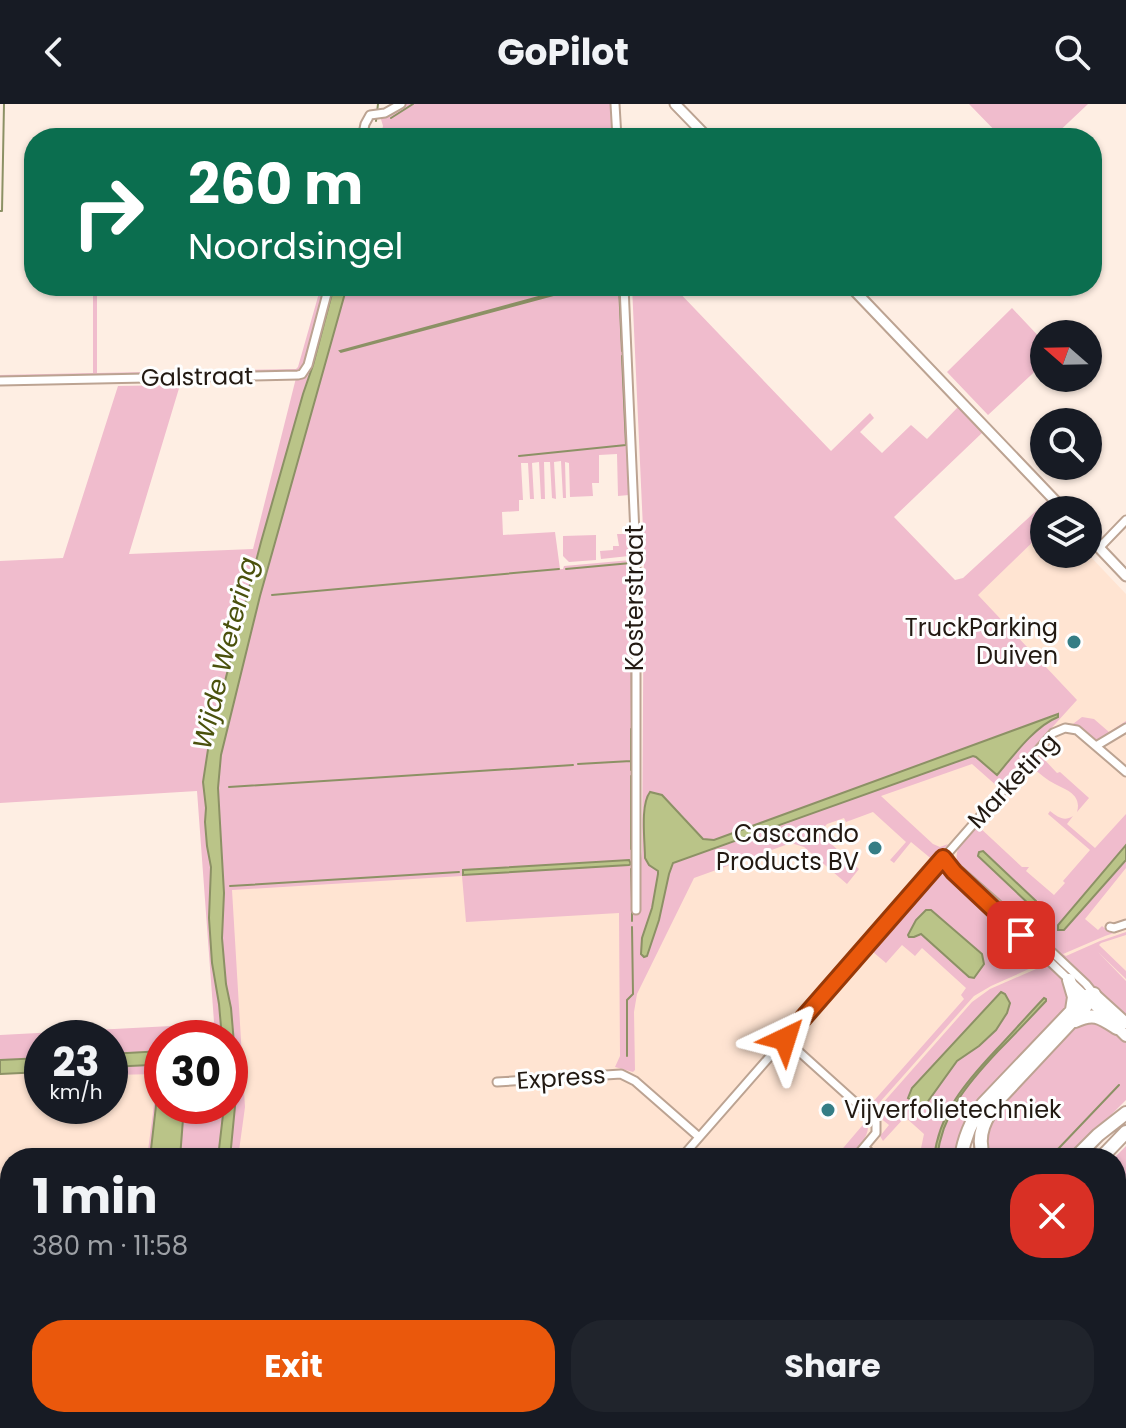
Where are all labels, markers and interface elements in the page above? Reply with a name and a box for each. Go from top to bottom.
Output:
text: GoPilot [497,27,629,78]
icon: back [32,30,76,74]
icon: search [1050,30,1094,74]
text: 260 m [188,145,363,224]
icon: right [56,160,160,264]
text: Noordsingel [188,221,403,272]
north arrow [1030,320,1102,392]
map controls [1030,320,1102,568]
street label: Galstraat [141,359,253,394]
button: search [1030,408,1102,480]
button: layers [1030,496,1102,568]
street label: Kosterstraat [618,525,651,671]
water label: Wijde Wetering [184,553,266,753]
place label: TruckParking Duiven [905,611,1058,672]
marker: TruckParking Duiven [1065,633,1083,651]
street label: Marketing [960,726,1065,836]
place label: Cascando Products BV [716,817,859,878]
marker: Cascando Products BV [866,839,884,857]
pin [987,901,1055,969]
icon: arrive [999,913,1043,957]
position arrow [743,997,827,1081]
speed limit sign: 30 [144,1020,248,1124]
text: 23 [52,1034,100,1090]
street label: Express [515,1058,606,1097]
text: km/h [49,1078,103,1106]
place label: Vijverfolietechniek [844,1093,1062,1126]
marker: Vijverfolietechniek [819,1101,837,1119]
text: 1 min [32,1163,158,1230]
button: close [1010,1174,1094,1258]
text: 380 m · 11:58 [32,1228,188,1264]
button: Exit [32,1320,555,1412]
button: Share [571,1320,1094,1412]

